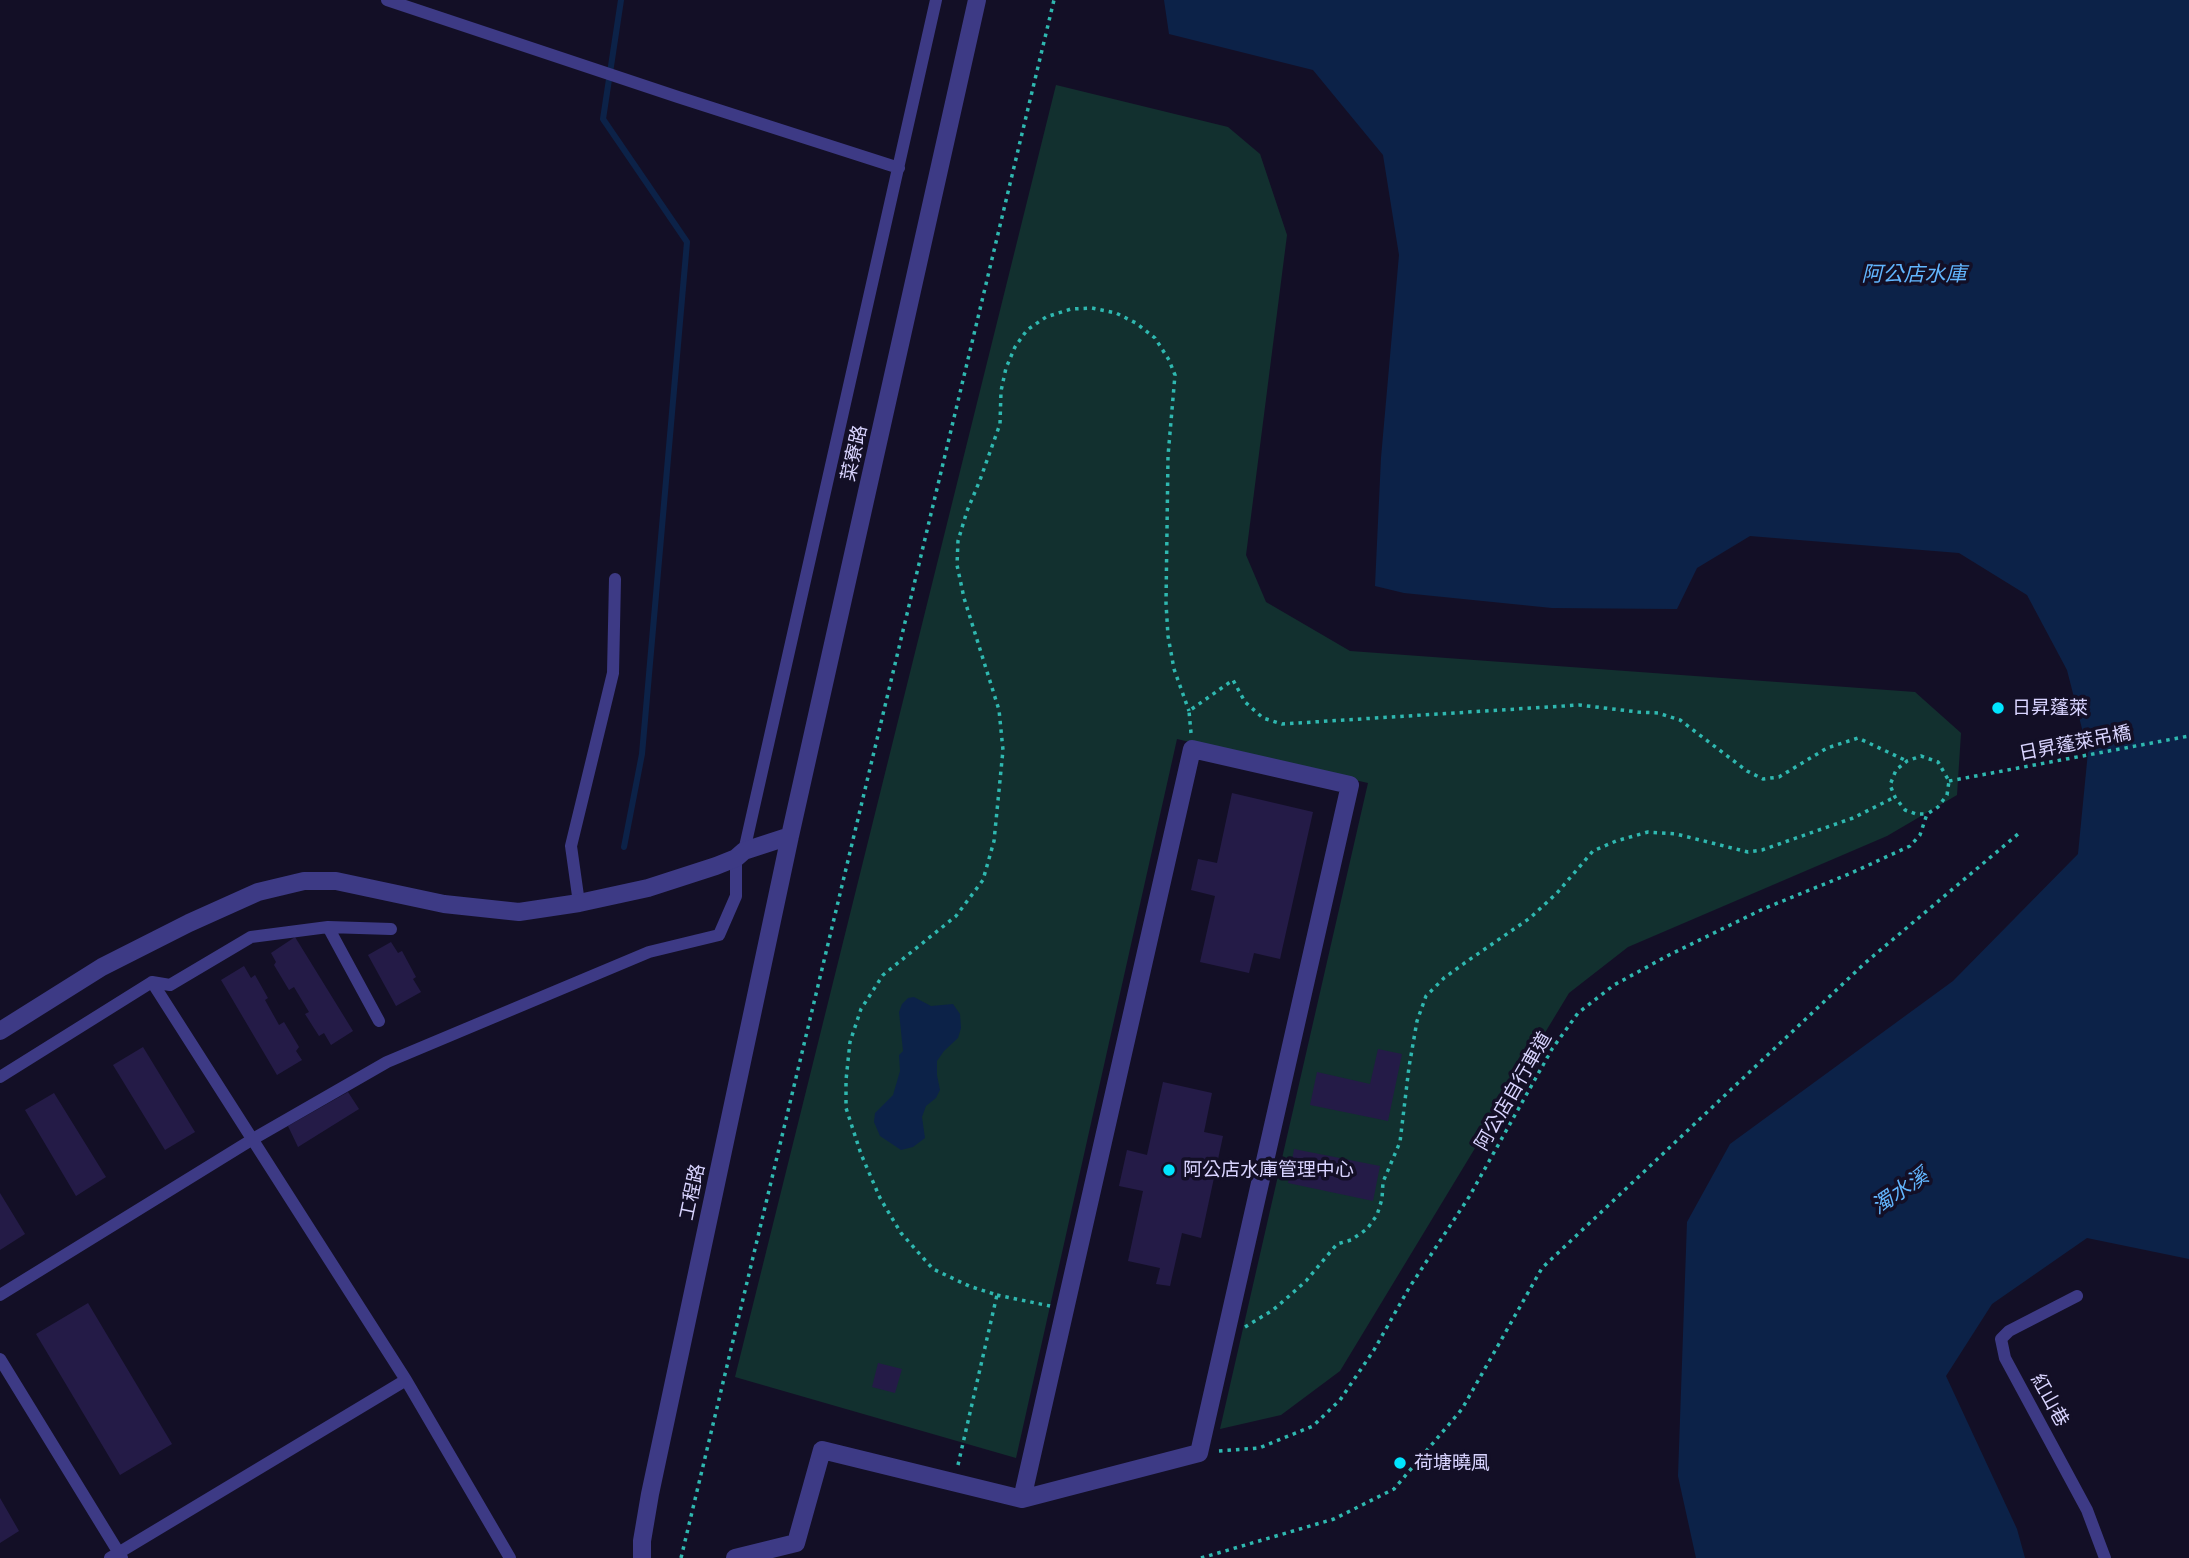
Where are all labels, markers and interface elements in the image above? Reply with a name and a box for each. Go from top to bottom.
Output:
water label: 阿公店水庫 [1862,261,1966,287]
street label: 菜寮路 [836,423,872,483]
place label: 日昇蓬萊 [2012,697,2088,719]
marker: 日昇蓬萊 [1990,700,2006,716]
street label: 日昇蓬萊吊橋 [2017,721,2133,765]
street label: 阿公店自行車道 [1470,1028,1556,1154]
place label: 阿公店水庫管理中心 [1183,1159,1354,1181]
street label: 工程路 [675,1162,709,1222]
marker: 阿公店水庫管理中心 [1161,1162,1177,1178]
water label: 濁水溪 [1867,1163,1933,1219]
street label: 紅山巷 [2026,1370,2074,1430]
place label: 荷塘曉風 [1414,1452,1490,1474]
marker: 荷塘曉風 [1392,1455,1408,1471]

